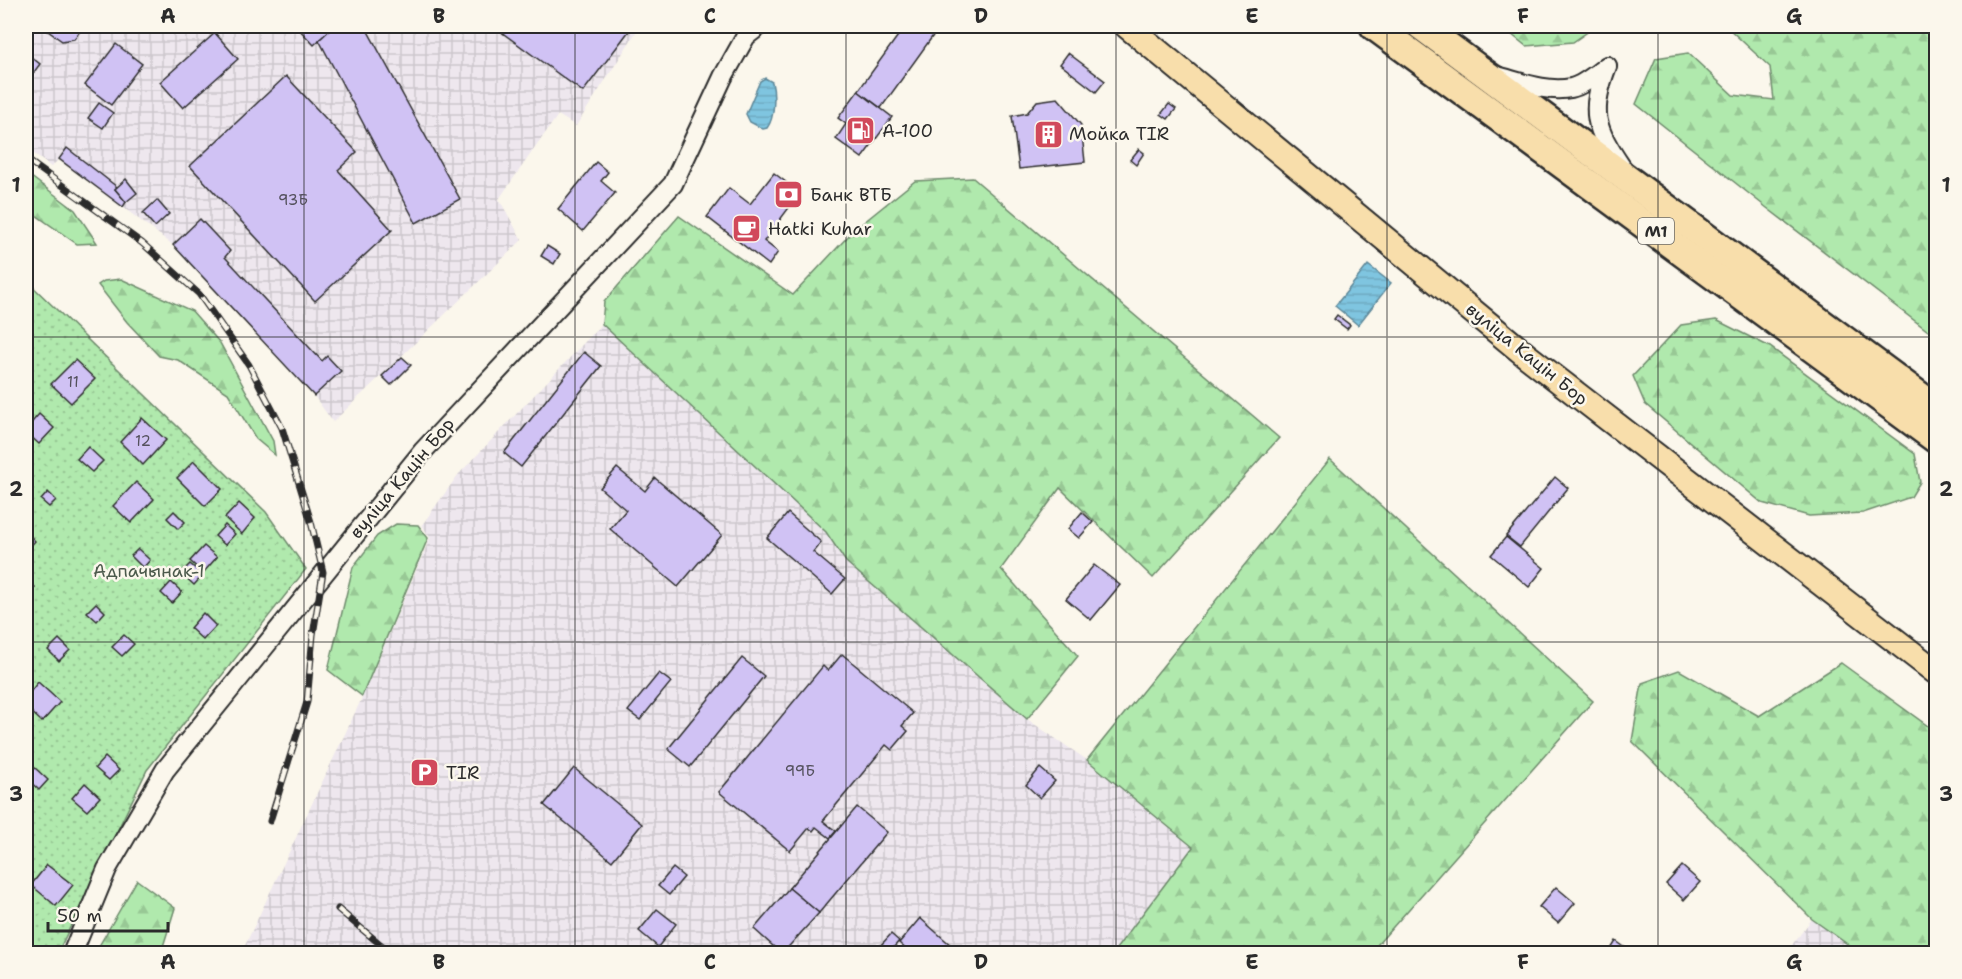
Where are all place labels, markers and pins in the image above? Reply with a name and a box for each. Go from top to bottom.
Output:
fuel station icon: А-100 [845,115,877,147]
building icon: Мойка TIR [1032,118,1064,150]
place label: А-100 [882,119,933,143]
place label: Мойка TIR [1069,122,1169,146]
bank icon: Банк ВТБ [773,179,805,211]
place label: Банк ВТБ [810,183,892,207]
cafe icon: Hatki Kuhar [731,213,763,245]
place label: Hatki Kuhar [768,217,872,241]
parking icon: TIR [409,757,441,789]
place label: TIR [446,761,479,785]

